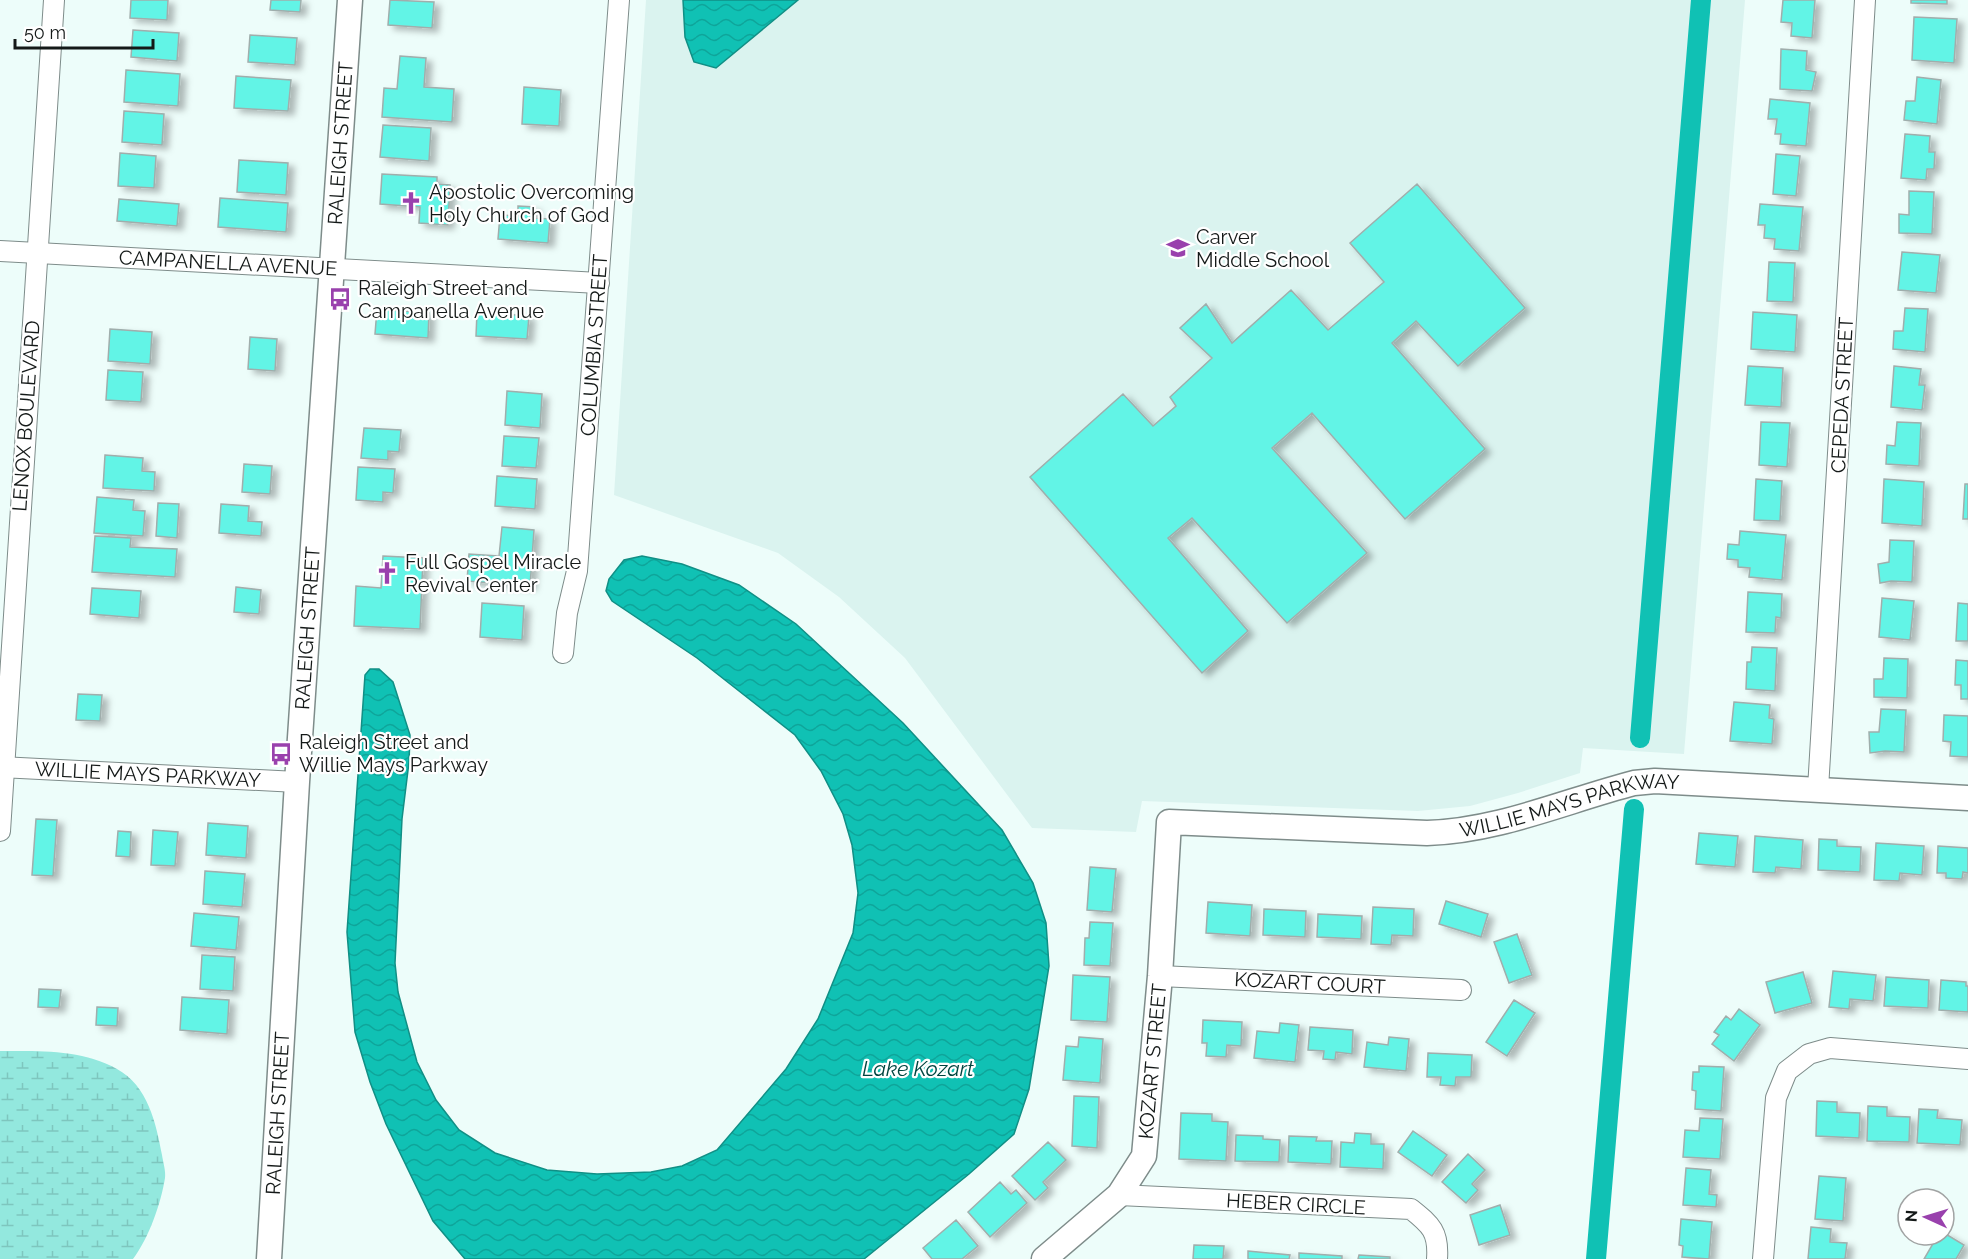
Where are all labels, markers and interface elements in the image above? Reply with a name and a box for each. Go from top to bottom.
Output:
scale bar [15,12,153,50]
text: 50 m [24,22,66,43]
street label: RALEIGH STREET [323,61,358,226]
place label: Apostolic Overcoming Holy Church of God [429,180,634,227]
church icon: Apostolic Overcoming Holy Church of God [398,190,424,216]
place label: Carver Middle School [1196,225,1330,272]
school or university icon: Carver Middle School [1165,235,1191,261]
street label: CAMPANELLA AVENUE [118,245,338,281]
street label: COLUMBIA STREET [576,253,612,437]
place label: Raleigh Street and Campanella Avenue [358,276,544,323]
bus stop icon: Raleigh Street and Campanella Avenue [327,286,353,312]
street label: CEPEDA STREET [1826,316,1858,474]
street label: LENOX BOULEVARD [7,320,45,512]
street label: RALEIGH STREET [290,546,325,711]
place label: Full Gospel Miracle Revival Center [405,550,581,597]
church icon: Full Gospel Miracle Revival Center [374,560,400,586]
place label: Raleigh Street and Willie Mays Parkway [299,730,488,777]
bus stop icon: Raleigh Street and Willie Mays Parkway [268,741,294,767]
street label: WILLIE MAYS PARKWAY [34,757,261,792]
street label: WILLIE MAYS PARKWAY [1458,769,1680,842]
street label: KOZART COURT [1234,967,1386,999]
street label: KOZART STREET [1134,982,1171,1140]
street label: RALEIGH STREET [261,1031,294,1196]
water label: Lake Kozart [862,1056,974,1081]
north arrow [1896,1187,1956,1247]
street label: HEBER CIRCLE [1226,1188,1366,1220]
text: N [1902,1209,1921,1223]

